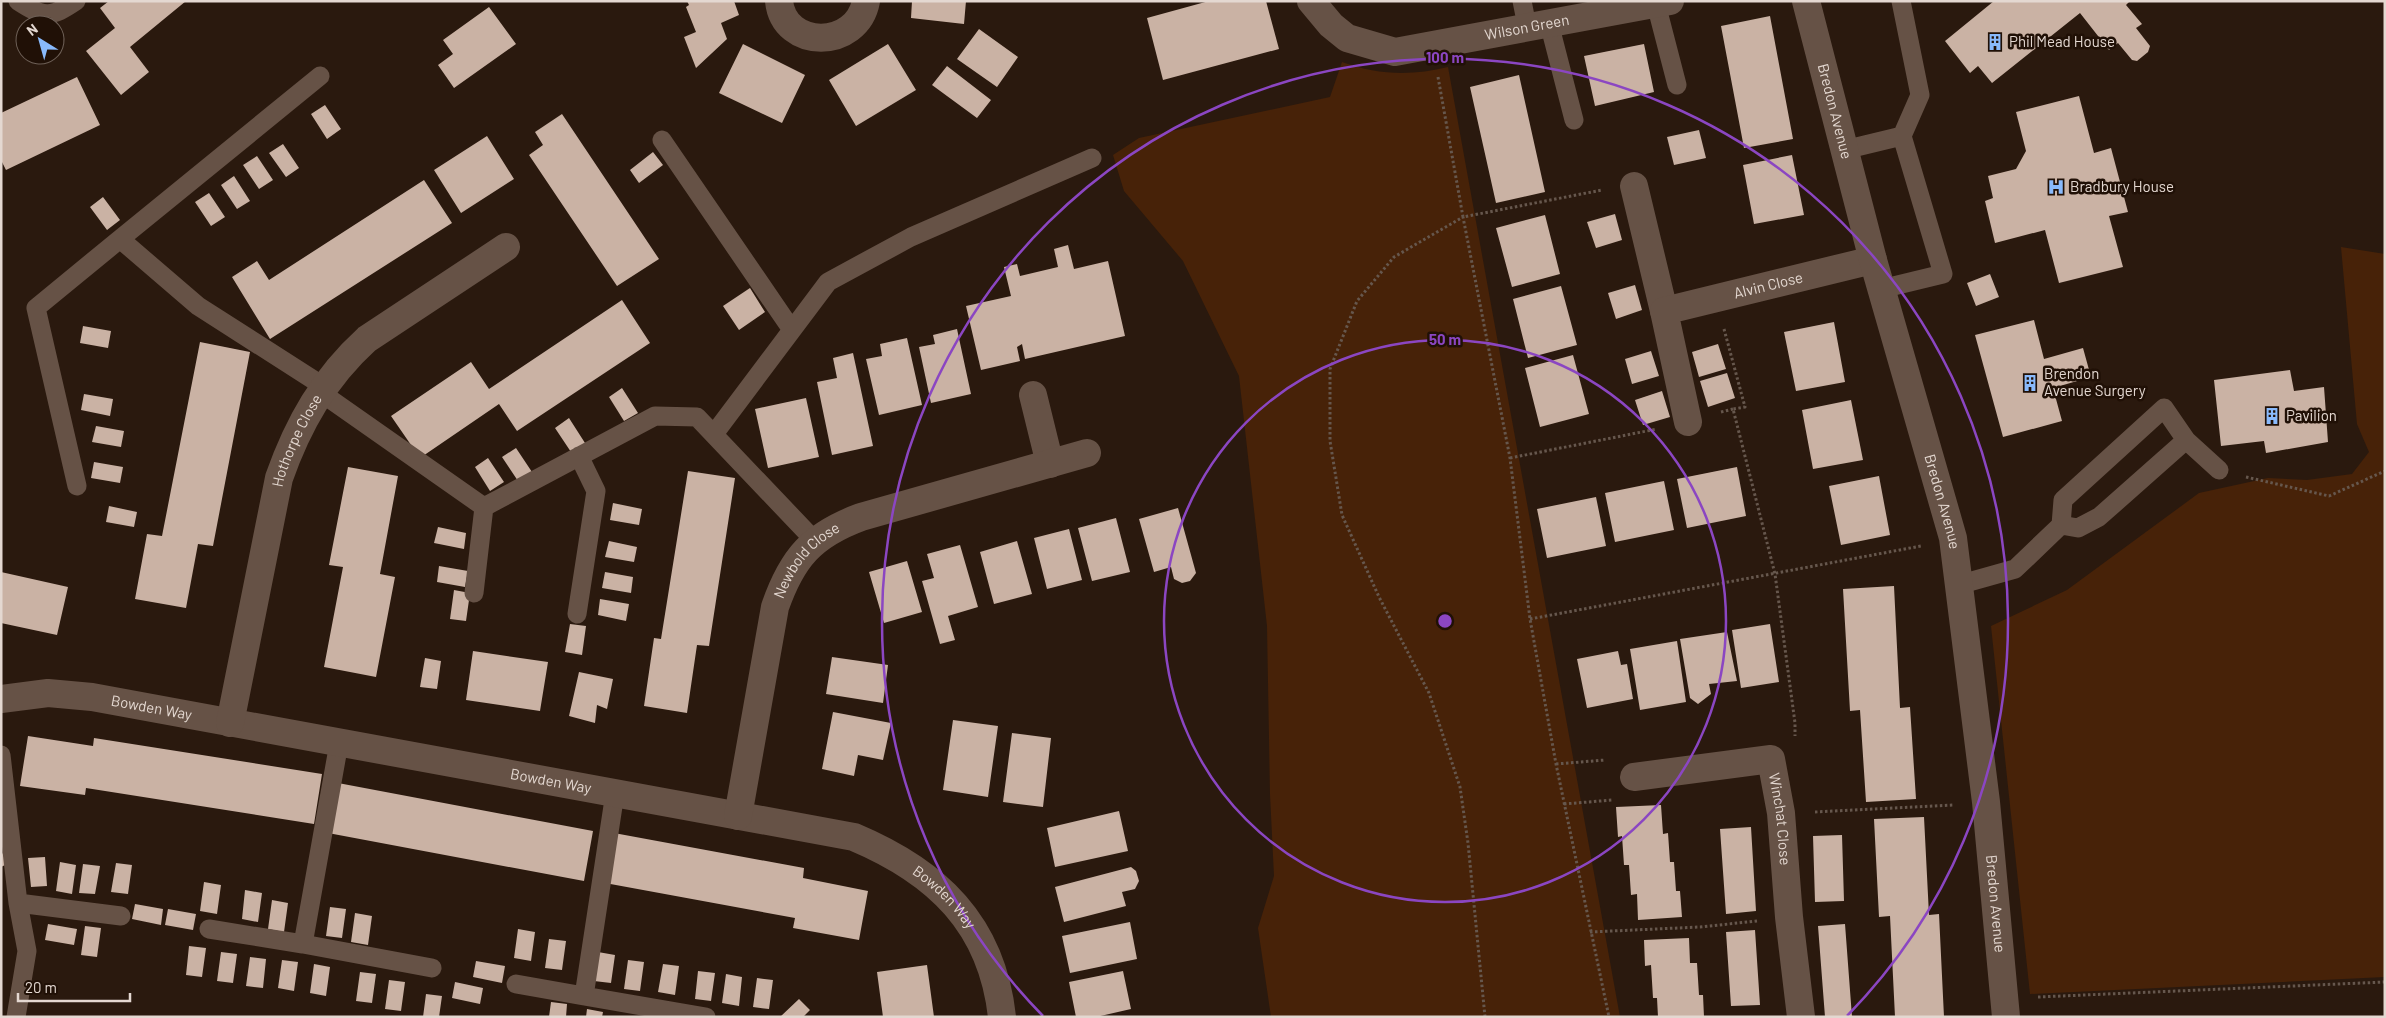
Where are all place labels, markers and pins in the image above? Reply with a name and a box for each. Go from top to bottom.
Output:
building icon: Phil Mead House [1985,32,2005,52]
place label: Phil Mead House [2009,32,2115,50]
hospital icon: Bradbury House [2046,177,2066,197]
place label: Bradbury House [2070,177,2174,195]
place label: Brendon Avenue Surgery [2044,364,2146,399]
building icon: Brendon Avenue Surgery [2020,373,2040,393]
building icon: Pavilion [2262,406,2282,426]
place label: Pavilion [2286,406,2337,424]
centre of rings [1436,612,1454,630]

